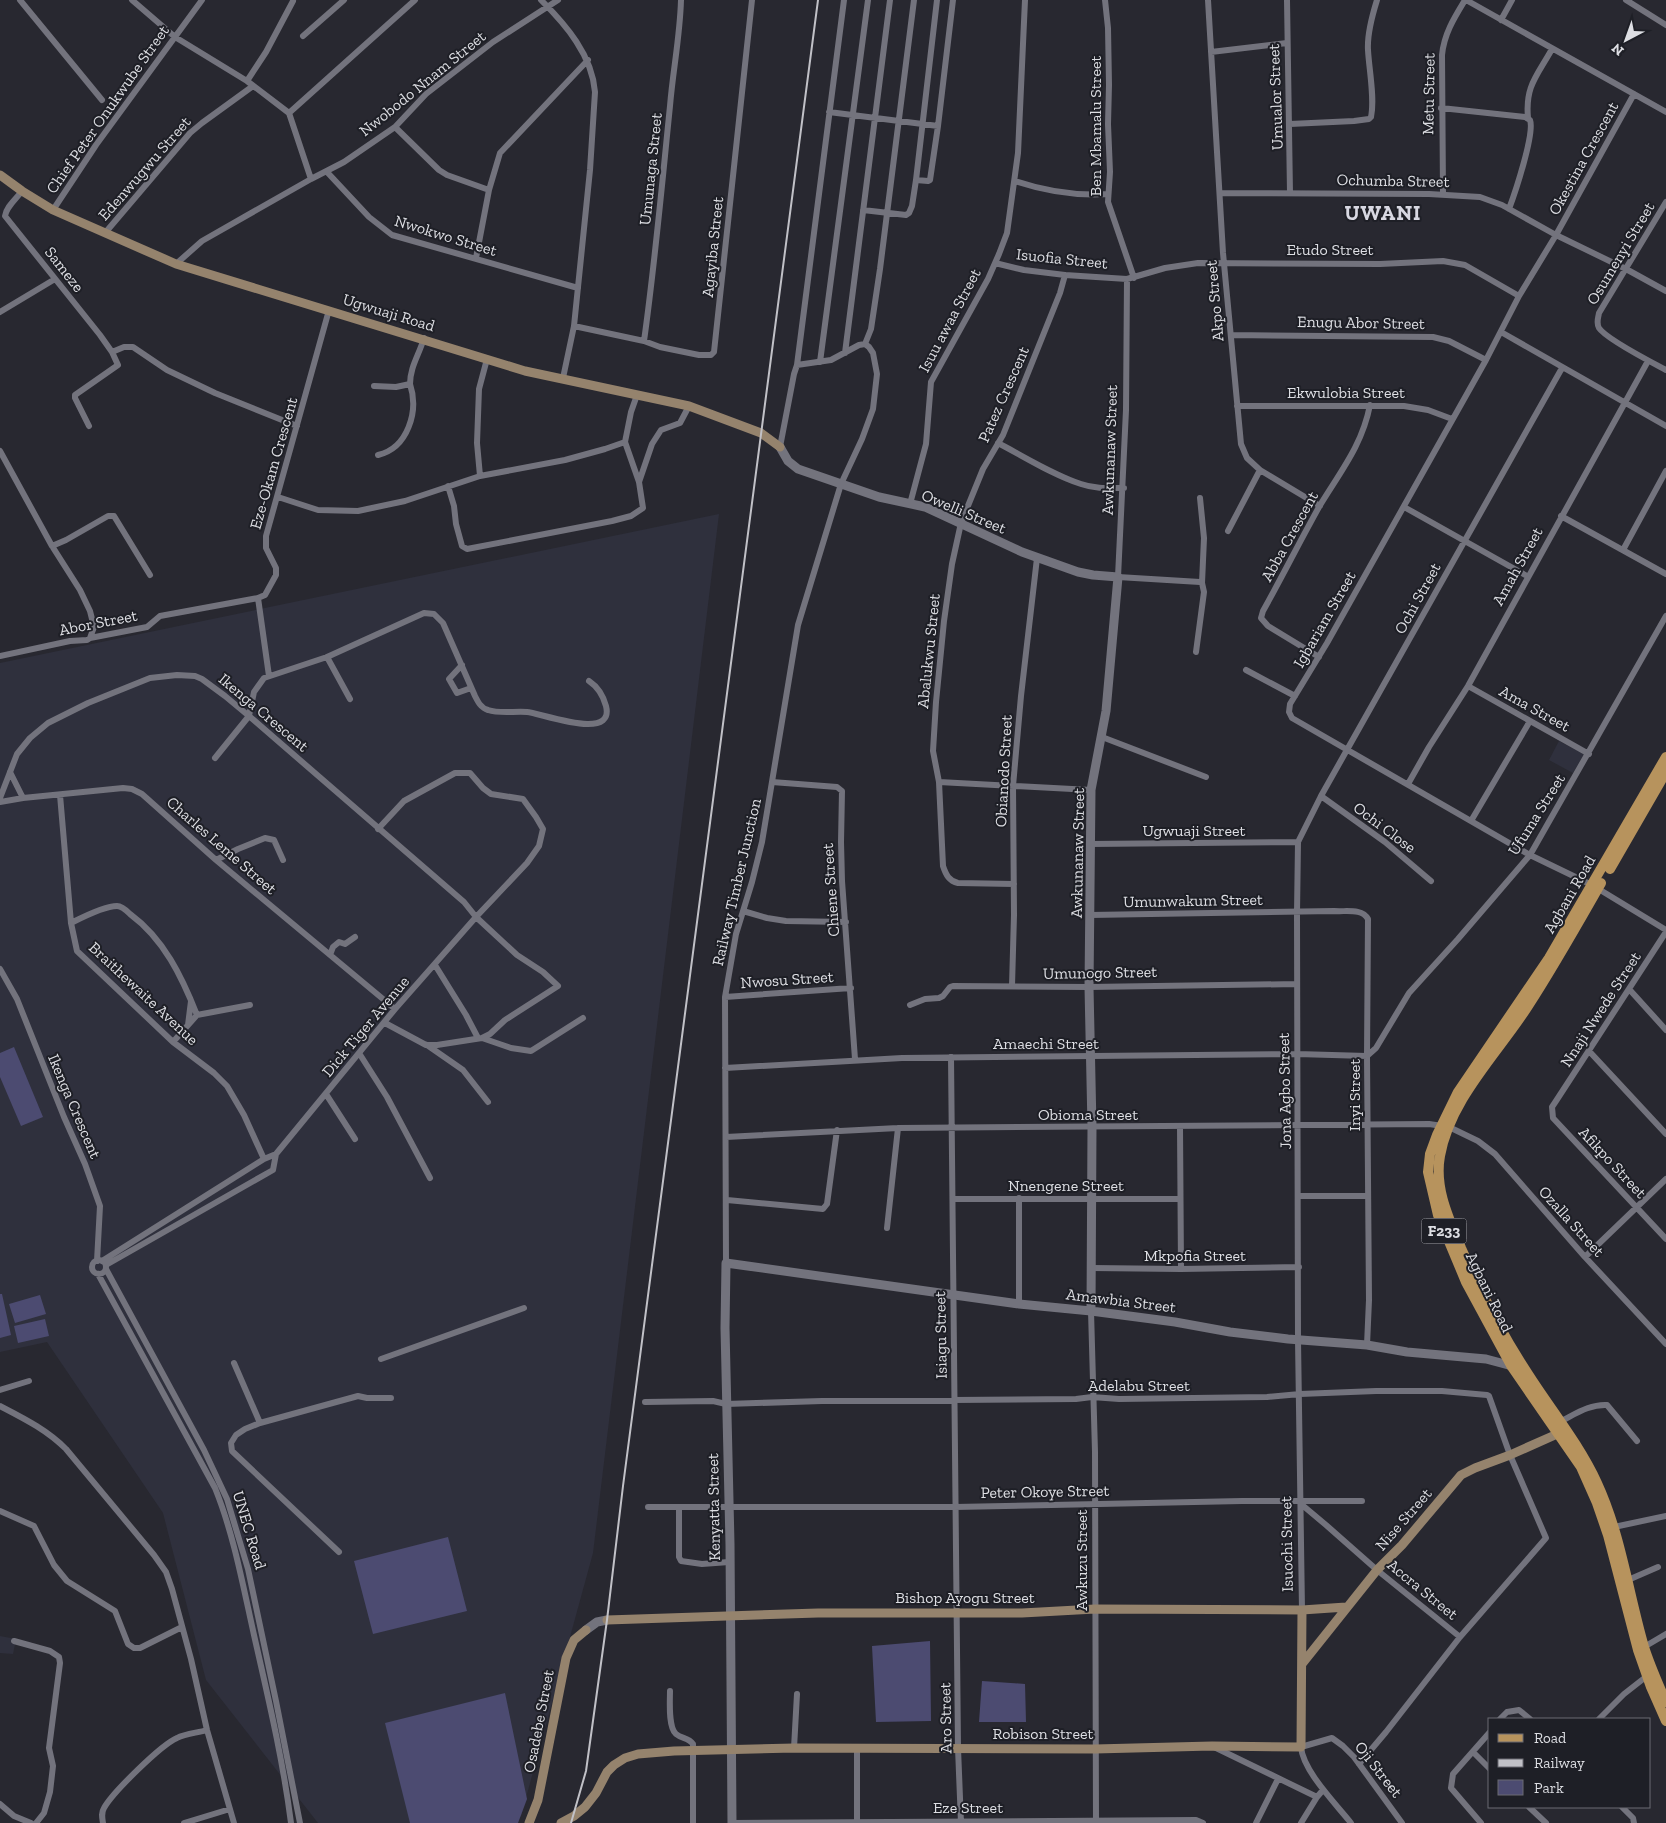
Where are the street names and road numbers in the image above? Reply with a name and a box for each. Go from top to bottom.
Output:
street label: Chief Peter Onukwube Street [42,21,173,197]
street label: Nwobodo Nnam Street [355,27,489,140]
street label: Umualor Street [1264,43,1287,150]
street label: Metu Street [1418,53,1439,135]
street label: Ben Mbamalu Street [1086,55,1105,196]
street label: Okestina Crescent [1544,98,1622,218]
street label: Edenwugwu Street [94,112,195,224]
street label: Umunaga Street [635,112,666,226]
street label: Ochumba Street [1336,170,1450,191]
street label: Agayiba Street [698,196,727,298]
street label: Osumenyi Street [1582,199,1659,308]
street label: Nwokwo Street [392,211,499,260]
street label: Etudo Street [1286,240,1374,259]
street label: Sameze [41,243,88,296]
street label: Isuofia Street [1015,244,1109,273]
street label: Akpo Street [1201,259,1228,342]
street label: Isuu awaa Street [914,265,985,375]
street label: Ugwuaji Road [341,289,437,336]
street label: Enugu Abor Street [1297,312,1425,333]
street label: Patez Crescent [974,343,1033,445]
street label: Ekwulobia Street [1287,383,1405,402]
street label: Awkunanaw Street [1098,385,1121,515]
street label: Eze-Okam Crescent [246,395,301,531]
street label: Owelli Street [919,485,1009,538]
street label: Abba Crescent [1257,488,1322,585]
street label: Amah Street [1488,524,1547,609]
street label: Ochi Street [1390,559,1445,637]
street label: Igbariam Street [1289,568,1360,671]
street label: Abalukwu Street [913,593,944,709]
street label: Abor Street [57,606,139,639]
street label: Ikenga Crescent [215,669,313,756]
street label: Ama Street [1496,681,1573,736]
street label: Obianodo Street [991,714,1016,828]
street label: Ufuma Street [1504,770,1569,859]
street label: Awkunanaw Street [1067,788,1088,918]
street label: Charles Leme Street [163,792,281,898]
street label: Railway Timber Junction [708,796,765,968]
street label: Ochi Close [1350,798,1420,857]
street label: Ugwuaji Street [1142,821,1246,840]
street label: Chiene Street [818,842,843,937]
street label: Agbani Road [1539,852,1599,937]
street label: Umunwakum Street [1123,890,1263,911]
street label: Braithewaite Avenue [85,938,202,1049]
street label: Nnaji Nwede Street [1556,948,1645,1070]
street label: Umunogo Street [1043,962,1157,983]
street label: Nwosu Street [740,967,834,992]
street label: Dick Tiger Avenue [318,972,413,1081]
street label: Jona Agbo Street [1274,1032,1295,1149]
street label: Amaechi Street [993,1034,1099,1053]
street label: Ikenga Crescent [44,1051,105,1161]
street label: Inyi Street [1345,1059,1364,1131]
street label: Obioma Street [1038,1105,1138,1124]
street label: Afikpo Street [1575,1123,1651,1202]
street label: Nnengene Street [1008,1176,1124,1195]
street label: Ozalla Street [1535,1182,1608,1261]
road number: F233 [1422,1218,1466,1244]
street label: Mkpofia Street [1144,1246,1246,1265]
street label: Agbani Road [1462,1249,1517,1336]
street label: Amawbia Street [1065,1284,1177,1317]
street label: Isiagu Street [930,1291,951,1379]
street label: Adelabu Street [1088,1376,1190,1395]
street label: Kenyatta Street [703,1453,724,1561]
street label: Peter Okoye Street [981,1481,1110,1502]
street label: Nise Street [1371,1484,1436,1554]
street label: UNEC Road [229,1489,271,1572]
street label: Isuochi Street [1276,1496,1297,1592]
street label: Awkuzu Street [1072,1509,1091,1611]
street label: Accra Street [1384,1555,1462,1624]
street label: Bishop Ayogu Street [895,1588,1035,1607]
street label: Osadebe Street [519,1668,558,1774]
street label: Aro Street [935,1682,956,1754]
street label: Robison Street [992,1724,1094,1743]
street label: Oji Street [1351,1737,1406,1801]
street label: Eze Street [933,1798,1003,1817]

